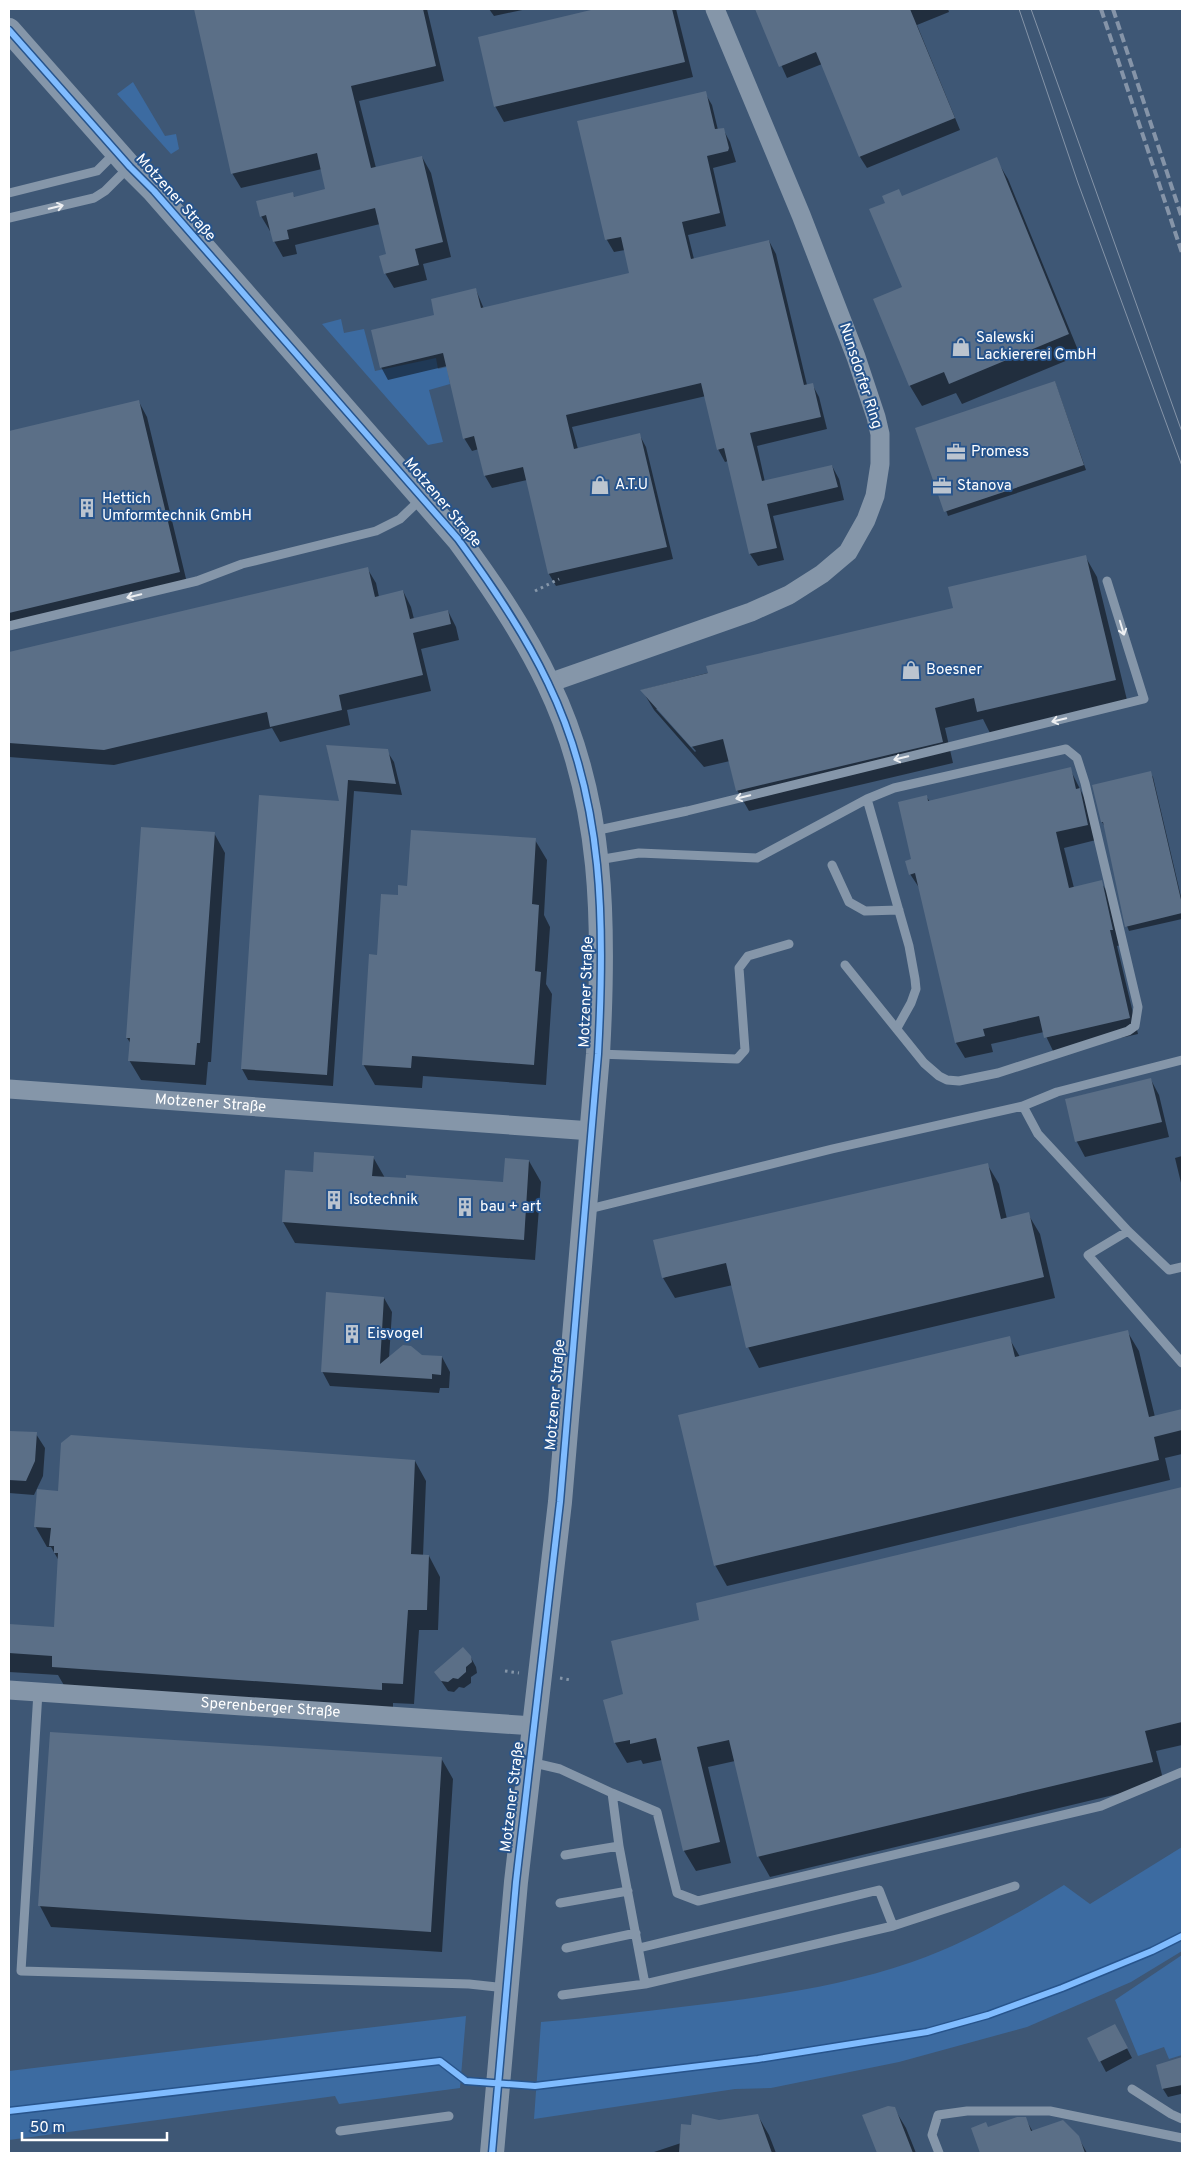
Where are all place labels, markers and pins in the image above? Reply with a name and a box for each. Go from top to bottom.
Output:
place label: Salewski Lackiererei GmbH [976,329,1097,365]
shop icon: Salewski Lackiererei GmbH [950,336,972,358]
office icon: Promess [945,441,967,463]
place label: Promess [971,443,1029,462]
shop icon: A.T.U [589,474,611,496]
office icon: Stanova [931,475,953,497]
place label: A.T.U [615,476,648,495]
place label: Stanova [957,477,1012,496]
place label: Hettich Umformtechnik GmbH [102,490,252,526]
building icon: Hettich Umformtechnik GmbH [76,497,98,519]
shop icon: Boesner [900,659,922,681]
place label: Boesner [926,661,982,680]
building icon: Isotechnik [323,1189,345,1211]
place label: Isotechnik [349,1191,418,1210]
building icon: bau + art [454,1196,476,1218]
place label: bau + art [480,1198,542,1217]
building icon: Eisvogel [341,1323,363,1345]
place label: Eisvogel [367,1325,423,1344]

